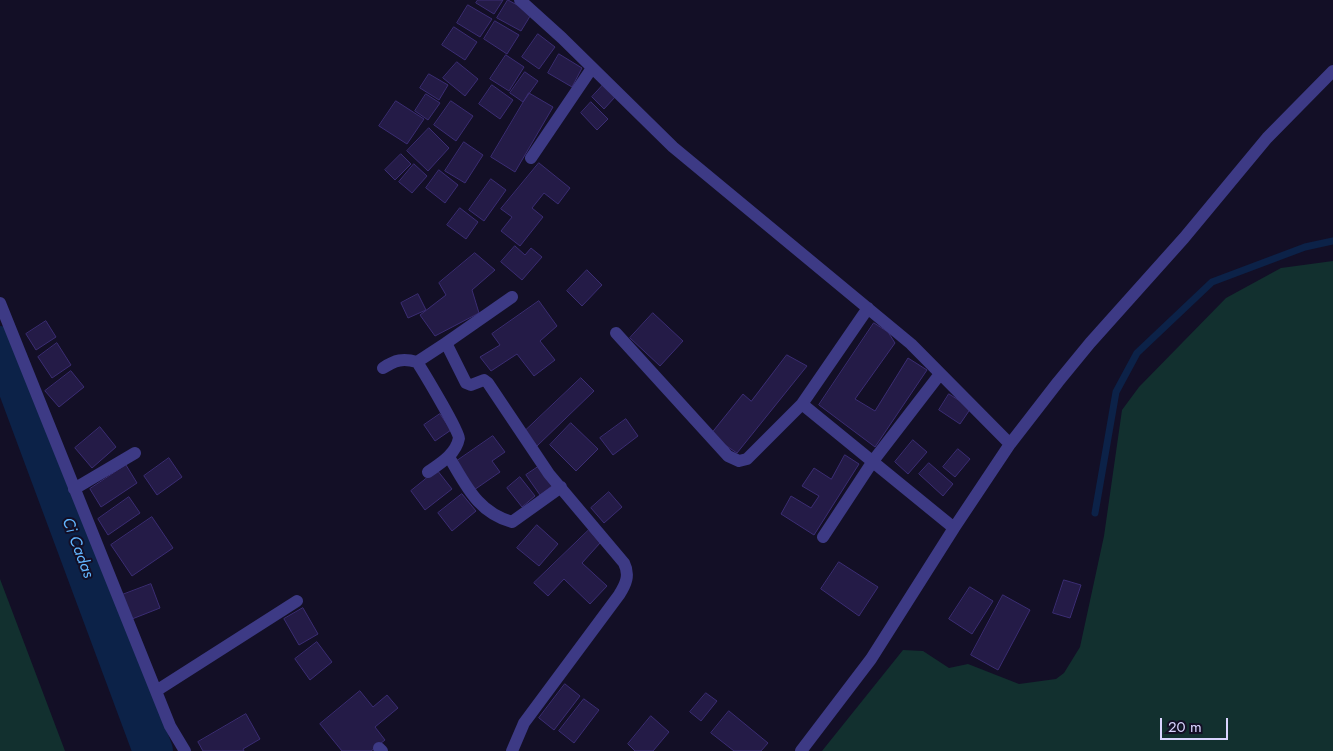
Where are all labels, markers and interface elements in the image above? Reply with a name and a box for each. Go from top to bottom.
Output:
water label: Ci Cadas [57,515,97,581]
scale bar [1163,708,1230,740]
text: 20 m [1168,716,1202,738]

